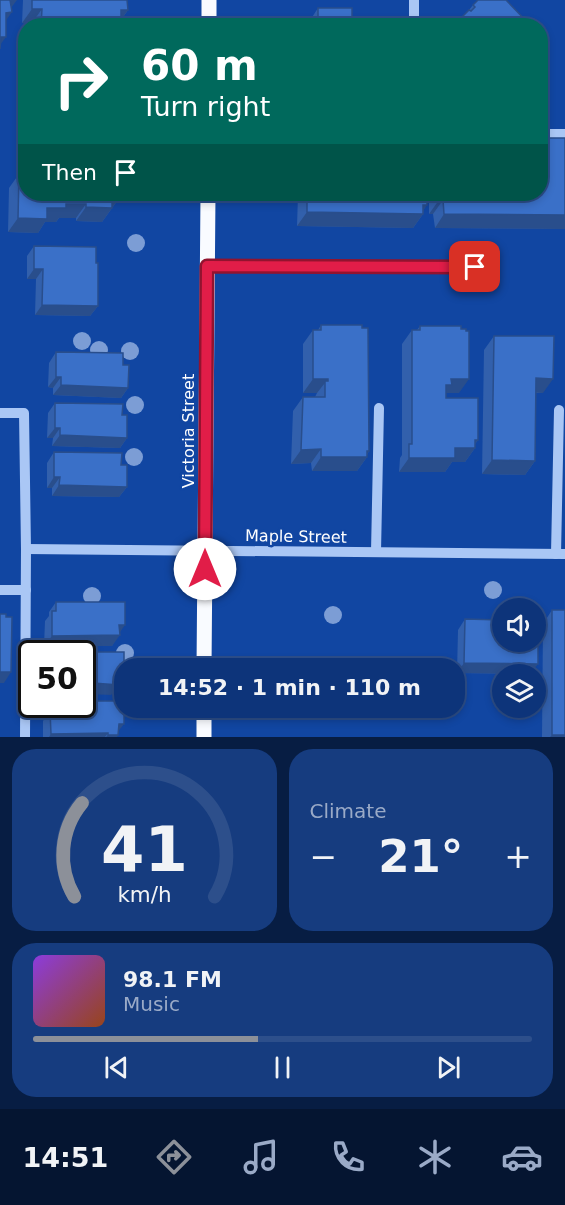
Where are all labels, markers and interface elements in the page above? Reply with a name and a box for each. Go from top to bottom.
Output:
text: 60 m [141,41,258,90]
icon: right [42,42,120,120]
text: Turn right [141,91,270,122]
icon: arrive [109,156,142,189]
text: Then [42,160,97,185]
pin [449,241,500,292]
icon: arrive [458,250,491,283]
street label: Victoria Street [179,374,198,488]
street label: Maple Street [245,526,347,547]
position arrow [173,537,237,601]
map controls [492,598,546,718]
button: sound [492,598,546,652]
speed limit sign: 50 [18,640,96,718]
button: layers [492,664,546,718]
text: 14:52 · 1 min · 110 m [158,675,421,700]
text: Climate [310,799,386,823]
text: 41 [101,813,188,886]
text: 21° [378,830,463,883]
text: − [310,837,337,876]
text: + [504,837,532,876]
text: km/h [117,882,171,907]
text: 98.1 FM [123,967,222,992]
text: Music [123,992,180,1016]
icon: previous [100,1051,133,1084]
icon: pause [266,1051,299,1084]
icon: next [432,1051,465,1084]
icon: directions [153,1136,195,1178]
icon: music [240,1136,282,1178]
icon: phone [327,1136,369,1178]
icon: climate [414,1136,456,1178]
icon: car [501,1136,543,1178]
text: 14:51 [22,1142,108,1173]

